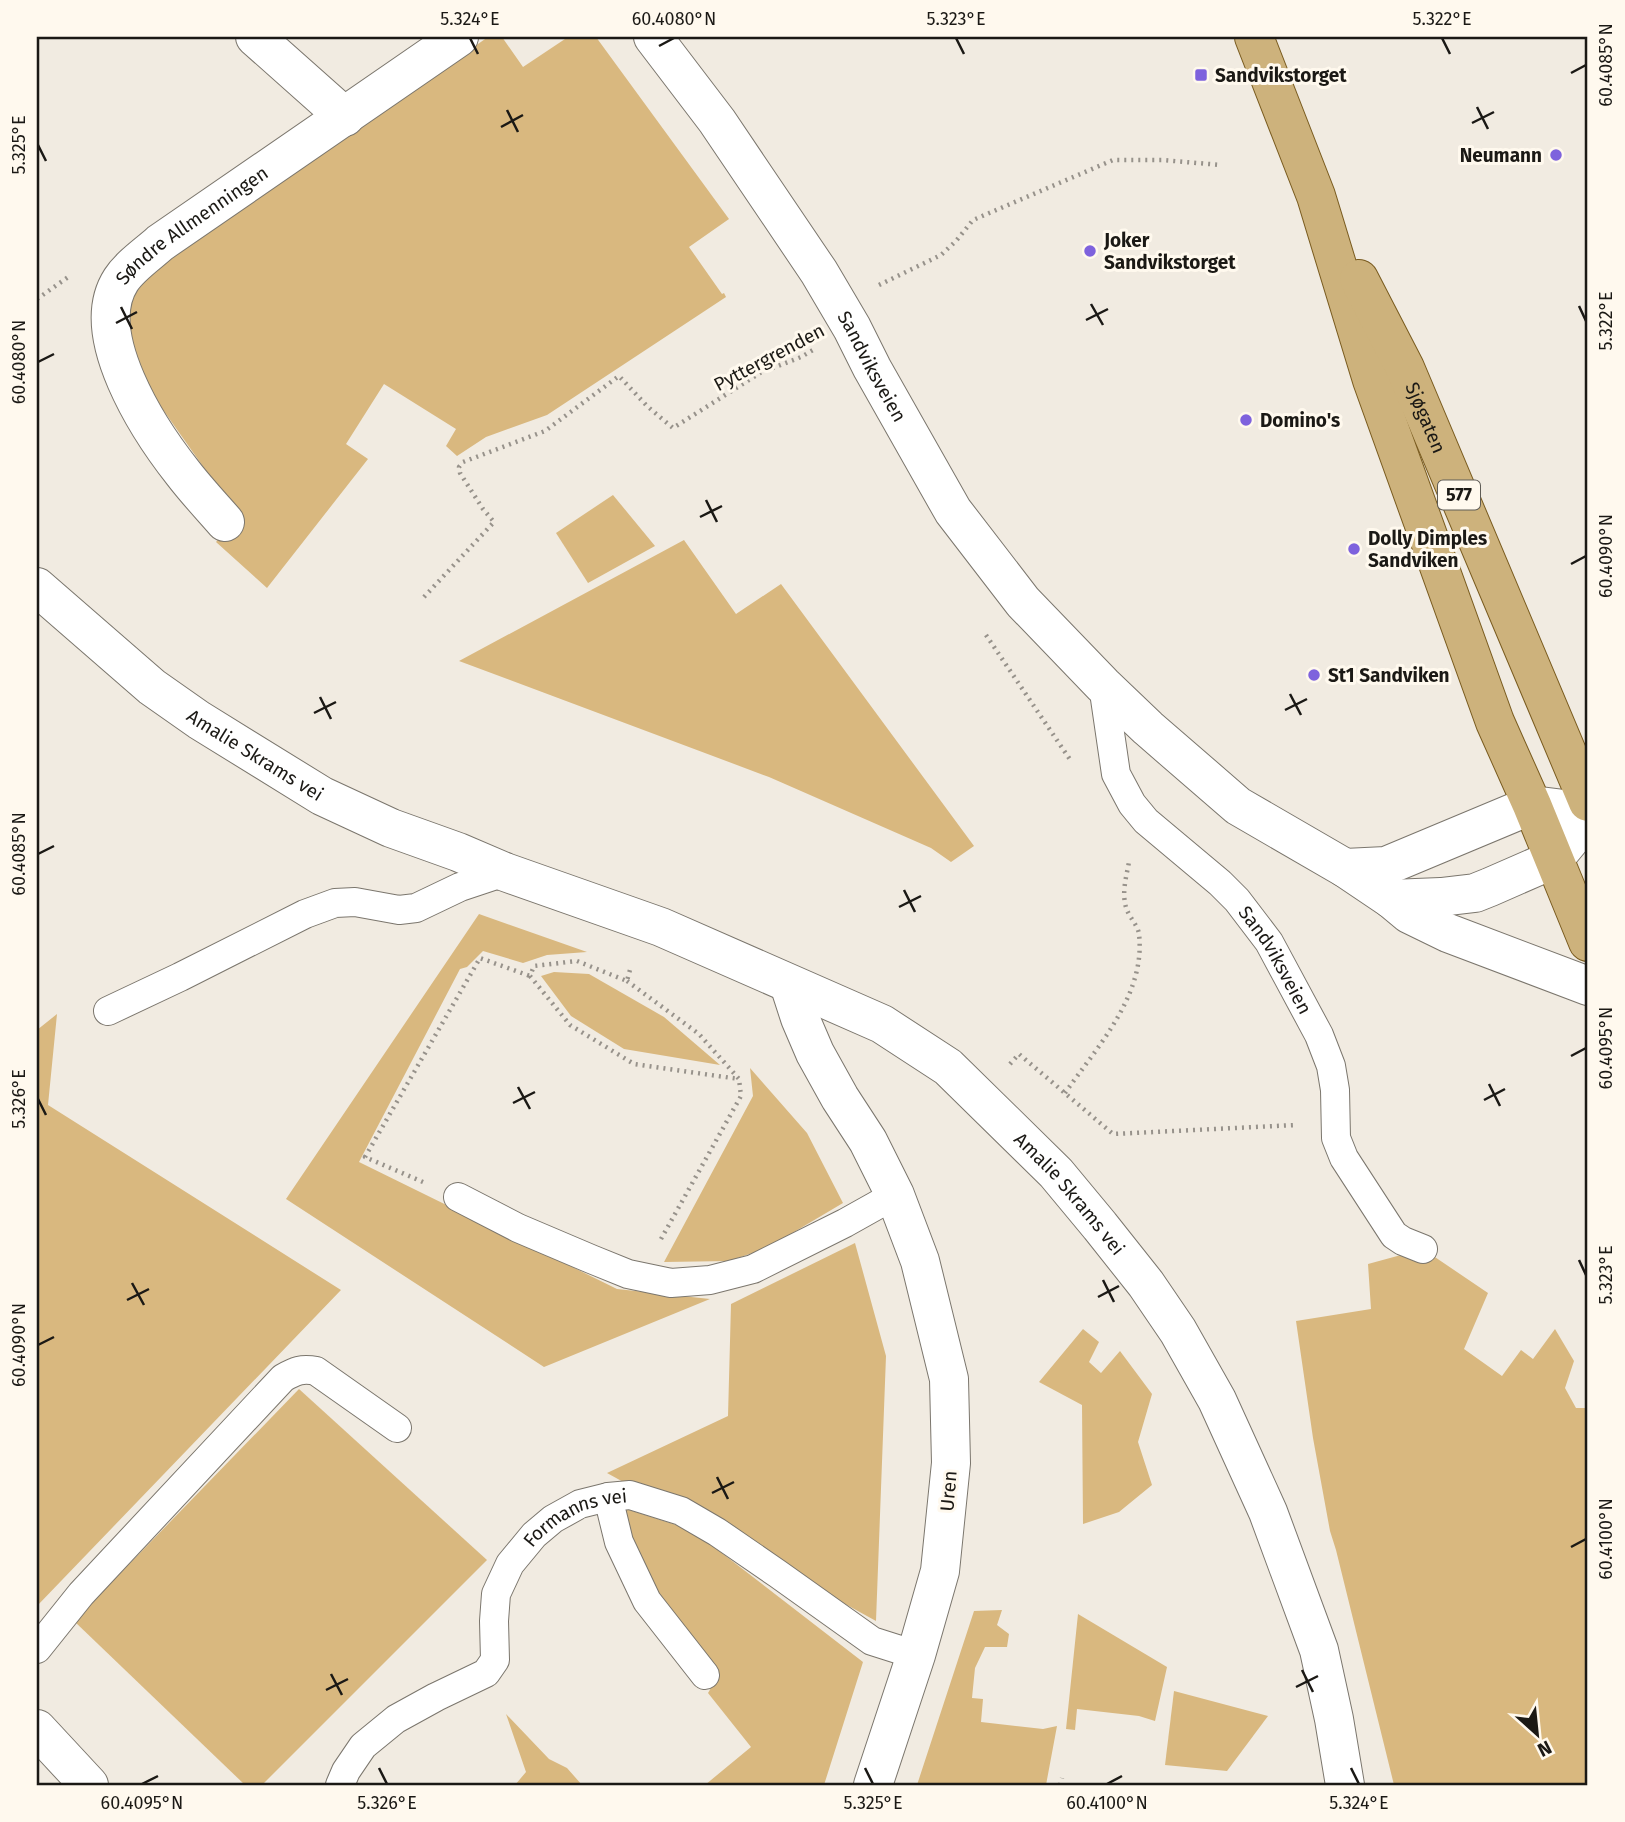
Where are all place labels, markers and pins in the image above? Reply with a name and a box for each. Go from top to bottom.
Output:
place label: Sandvikstorget [1215,64,1347,87]
marker: Sandvikstorget [1193,67,1209,83]
place label: Neumann [1460,144,1542,167]
marker: Neumann [1548,147,1564,163]
place label: Joker Sandvikstorget [1103,229,1236,274]
marker: Joker Sandvikstorget [1082,243,1098,259]
place label: Domino's [1260,409,1340,432]
marker: Domino's [1238,412,1254,428]
place label: Dolly Dimples Sandviken [1368,527,1487,572]
marker: Dolly Dimples Sandviken [1346,541,1362,557]
place label: St1 Sandviken [1328,664,1450,687]
marker: St1 Sandviken [1306,667,1322,683]

